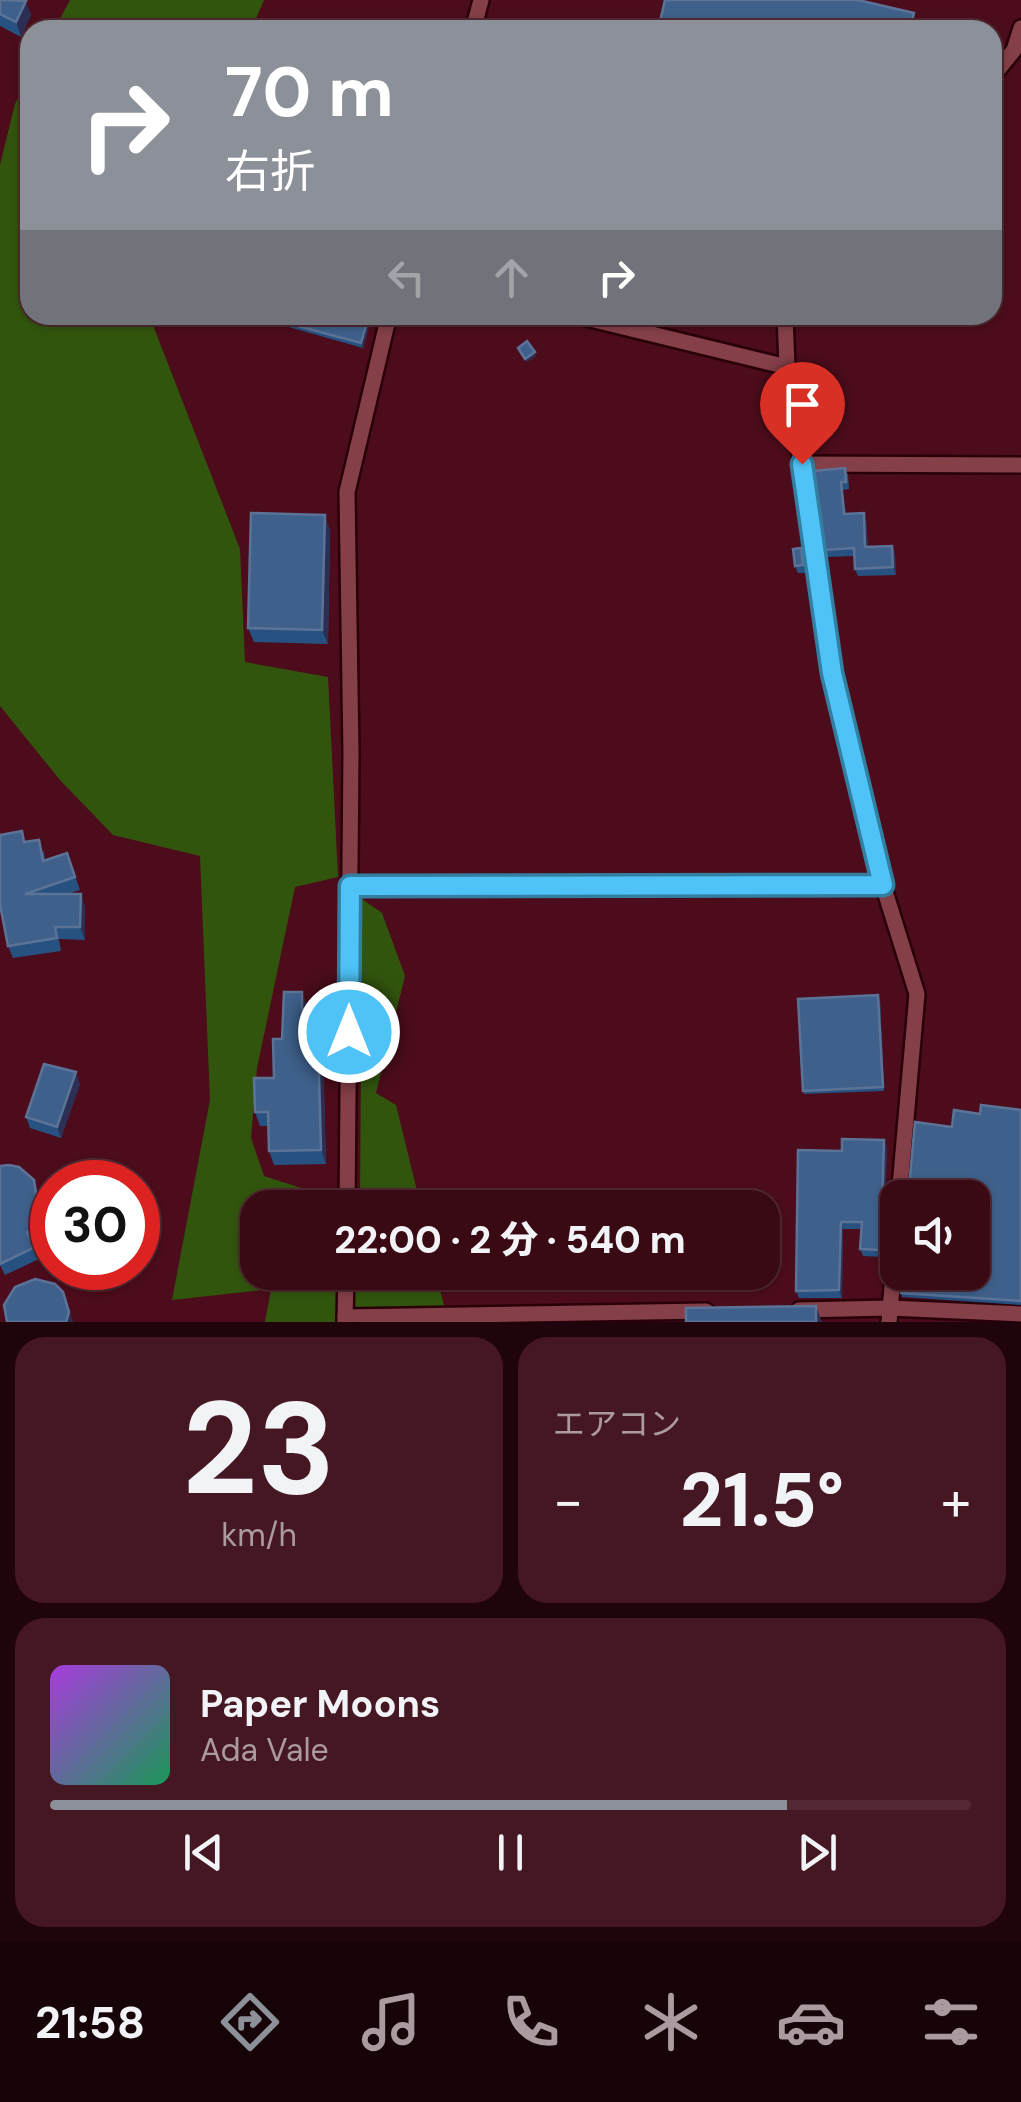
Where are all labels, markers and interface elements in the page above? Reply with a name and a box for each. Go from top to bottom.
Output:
text: 70 m [225,47,394,138]
icon: right [60,60,190,190]
text: 右折 [225,142,315,201]
icon: left [379,250,434,305]
icon: ahead [484,250,539,305]
icon: right [589,250,644,305]
pin [760,362,845,465]
icon: arrive [775,377,830,432]
position arrow [297,980,401,1084]
speed limit sign: 30 [30,1160,160,1290]
map controls [880,1180,990,1290]
button: sound [880,1180,990,1290]
text: 22:00 · 2 分 · 540 m [334,1215,686,1265]
text: 23 [182,1364,336,1533]
text: エアコン [553,1403,681,1445]
text: 21.5° [680,1452,844,1549]
text: − [553,1465,583,1537]
text: + [941,1465,971,1537]
text: km/h [221,1514,297,1556]
text: Paper Moons [200,1679,440,1729]
text: Ada Vale [200,1729,329,1771]
icon: previous [176,1825,231,1880]
icon: pause [483,1825,538,1880]
icon: next [790,1825,845,1880]
icon: directions [215,1987,285,2057]
icon: music [356,1987,426,2057]
icon: phone [496,1987,566,2057]
icon: climate [636,1987,706,2057]
icon: car [776,1987,846,2057]
icon: filters [916,1987,986,2057]
text: 21:58 [35,1993,145,2052]

